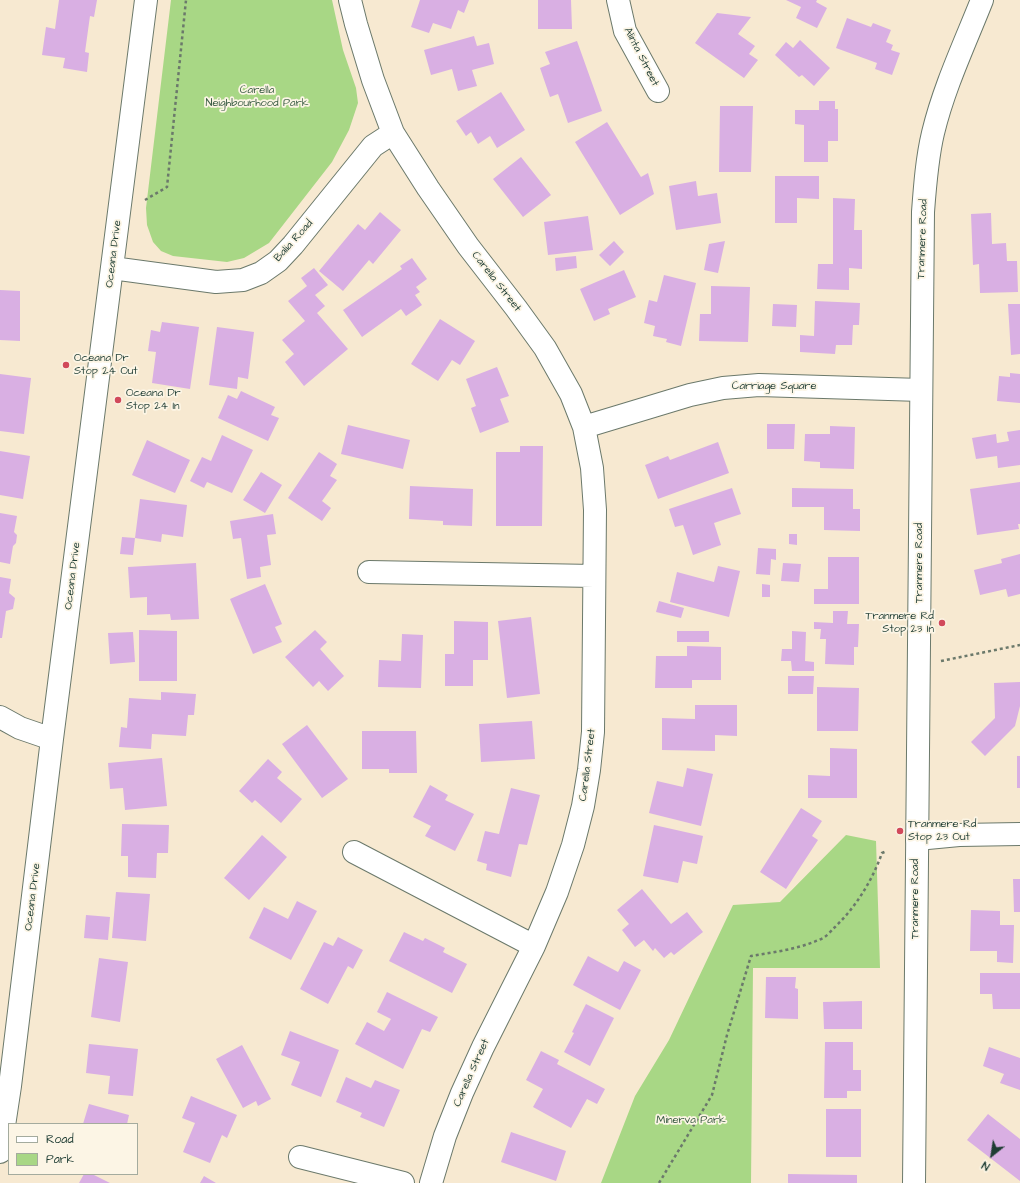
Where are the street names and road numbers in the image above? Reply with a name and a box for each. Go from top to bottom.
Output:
street label: Alinta Street [621,25,661,89]
street label: Tranmere Road [915,199,931,279]
street label: Balia Road [272,217,316,265]
street label: Oceana Drive [103,219,125,289]
street label: Carella Street [468,249,524,315]
street label: Carriage Square [732,380,816,394]
street label: Tranmere Road [913,523,927,603]
street label: Oceana Drive [62,541,84,611]
street label: Carella Street [577,728,599,802]
street label: Tranmere Road [909,859,923,939]
street label: Oceana Drive [22,862,44,932]
street label: Carella Street [451,1037,493,1109]

